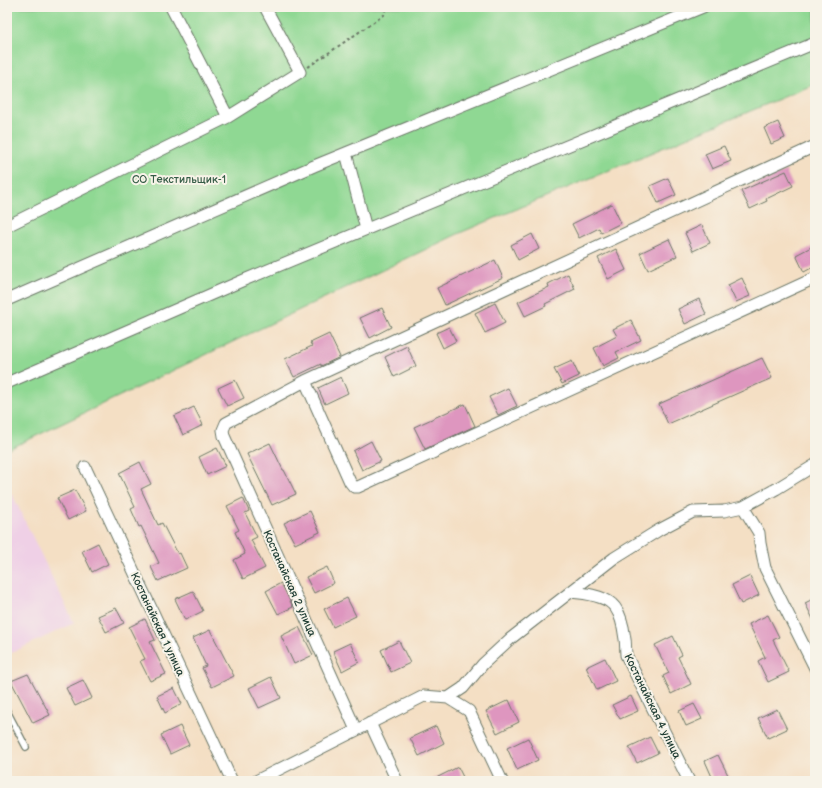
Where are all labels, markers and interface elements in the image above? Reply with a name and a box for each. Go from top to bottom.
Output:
park label: СО Текстильщик-1 [132,173,226,186]
street label: Костанайская 2 улица [260,528,319,639]
street label: Костанайская 1 улица [128,570,188,679]
street label: Костанайская 4 улица [621,652,684,761]

